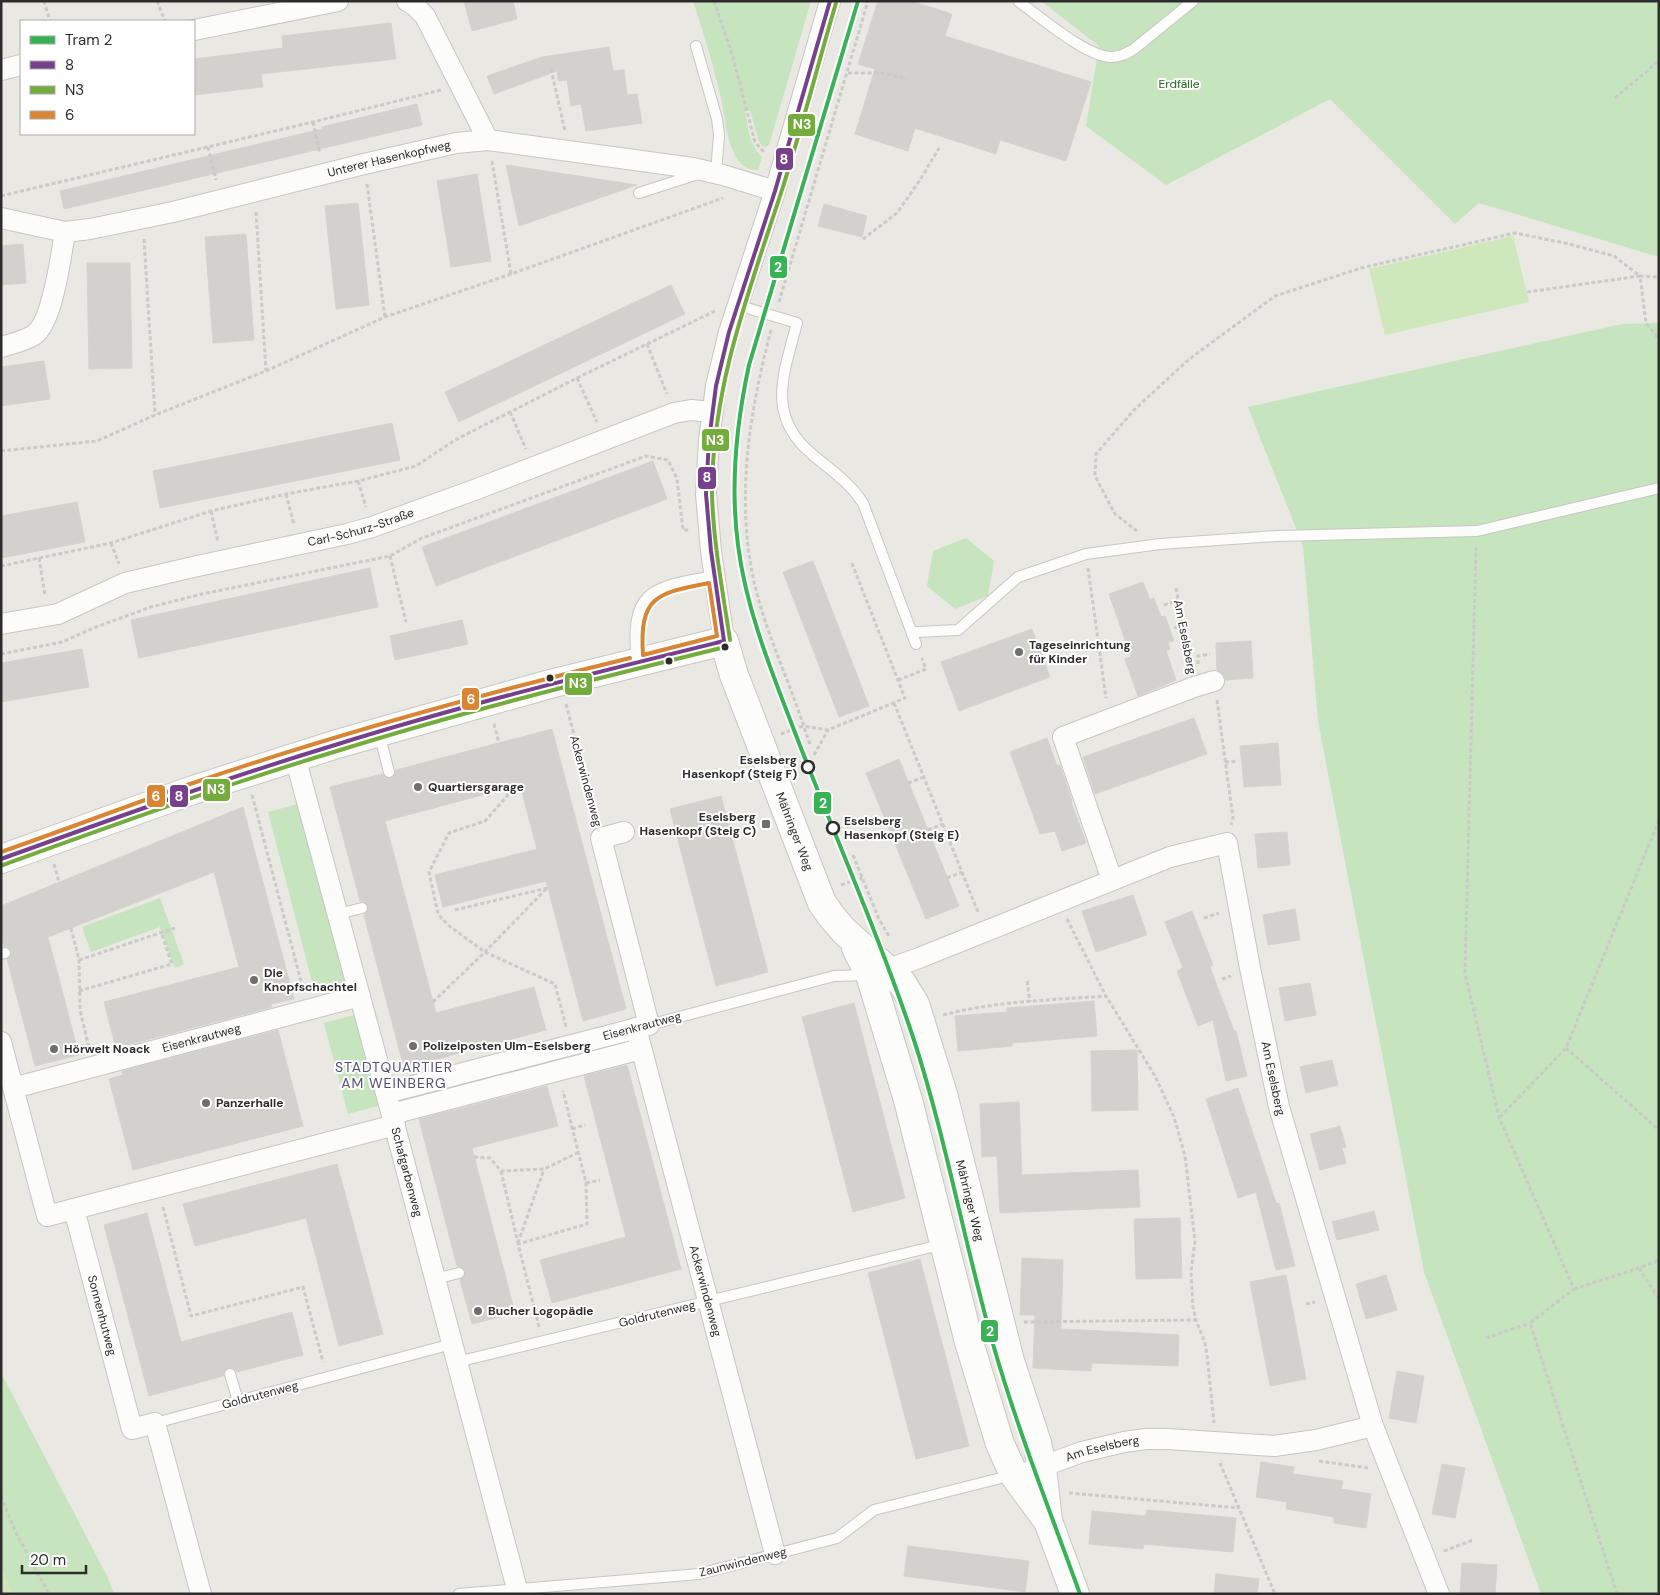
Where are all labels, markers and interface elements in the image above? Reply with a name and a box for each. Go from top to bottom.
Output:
legend [20,20,195,135]
text: Tram 2 [65,30,112,50]
text: 8 [65,55,74,75]
park label: Erdfälle [1158,76,1200,92]
text: N3 [65,80,84,100]
text: 6 [65,105,74,125]
line badge: N3 [787,113,816,137]
text: N3 [793,115,811,133]
street label: Unterer Hasenkopfweg [326,136,453,181]
line badge: 8 [775,147,794,171]
text: 8 [780,150,789,168]
line badge: 2 [769,255,788,279]
text: 2 [774,258,782,276]
line badge: N3 [701,428,730,452]
text: N3 [706,431,724,449]
line badge: 8 [697,466,717,490]
text: 8 [703,468,712,486]
street label: Carl-Schurz-Straße [306,504,416,550]
street label: Am Eselsberg [1170,598,1200,676]
place label: Tageseinrichtung für Kinder [1029,637,1131,667]
unlabelled marker [720,642,730,652]
marker: Tageseinrichtung für Kinder [1013,646,1025,658]
unlabelled marker [664,656,674,666]
line badge: N3 [564,672,593,696]
unlabelled marker [545,673,555,683]
text: N3 [569,674,587,692]
line badge: 6 [461,687,480,711]
text: 6 [467,690,476,708]
street label: Ackerwindenweg [566,734,606,829]
place label: Eselsberg Hasenkopf (Steig F) [682,752,797,782]
marker: Eselsberg Hasenkopf (Steig F) [801,760,815,774]
line badge: N3 [202,778,231,802]
place label: Quartiersgarage [428,779,524,795]
text: N3 [207,780,225,798]
marker: Quartiersgarage [412,781,424,793]
line badge: 6 [146,784,166,808]
line badge: 8 [169,784,189,808]
text: 6 [152,787,161,805]
text: 8 [175,787,184,805]
street label: Mähringer Weg [772,790,817,874]
line badge: 2 [813,791,832,815]
text: 2 [819,794,827,812]
place label: Eselsberg Hasenkopf (Steig C) [640,809,756,839]
place label: Eselsberg Hasenkopf (Steig E) [844,813,959,843]
marker: Eselsberg Hasenkopf (Steig C) [760,818,772,830]
marker: Eselsberg Hasenkopf (Steig E) [826,821,840,835]
place label: Die Knopfschachtel [264,965,357,995]
marker: Die Knopfschachtel [248,974,260,986]
street label: Eisenkrautweg [601,1008,683,1044]
street label: Eisenkrautweg [161,1020,243,1056]
place label: Polizeiposten Ulm-Eselsberg [423,1038,591,1054]
marker: Polizeiposten Ulm-Eselsberg [407,1040,419,1052]
street label: Am Eselsberg [1257,1040,1289,1118]
place label: Hörwelt Noack [64,1041,150,1057]
marker: Hörwelt Noack [48,1043,60,1055]
district label: STADTQUARTIER AM WEINBERG [335,1058,453,1092]
place label: Panzerhalle [216,1095,284,1111]
marker: Panzerhalle [200,1097,212,1109]
street label: Schafgarbenweg [387,1126,426,1219]
street label: Mähringer Weg [952,1158,988,1243]
street label: Ackerwindenweg [686,1243,725,1339]
street label: Sonnenhutweg [84,1274,120,1358]
street label: Goldrutenweg [617,1297,697,1331]
place label: Bucher Logopädie [488,1303,594,1319]
marker: Bucher Logopädie [472,1305,484,1317]
line badge: 2 [980,1319,999,1343]
text: 2 [986,1322,994,1340]
street label: Goldrutenweg [220,1377,300,1413]
street label: Am Eselsberg [1063,1432,1140,1465]
scale bar [22,1542,86,1574]
street label: Zaunwindenweg [698,1543,789,1581]
text: 20 m [30,1550,66,1570]

